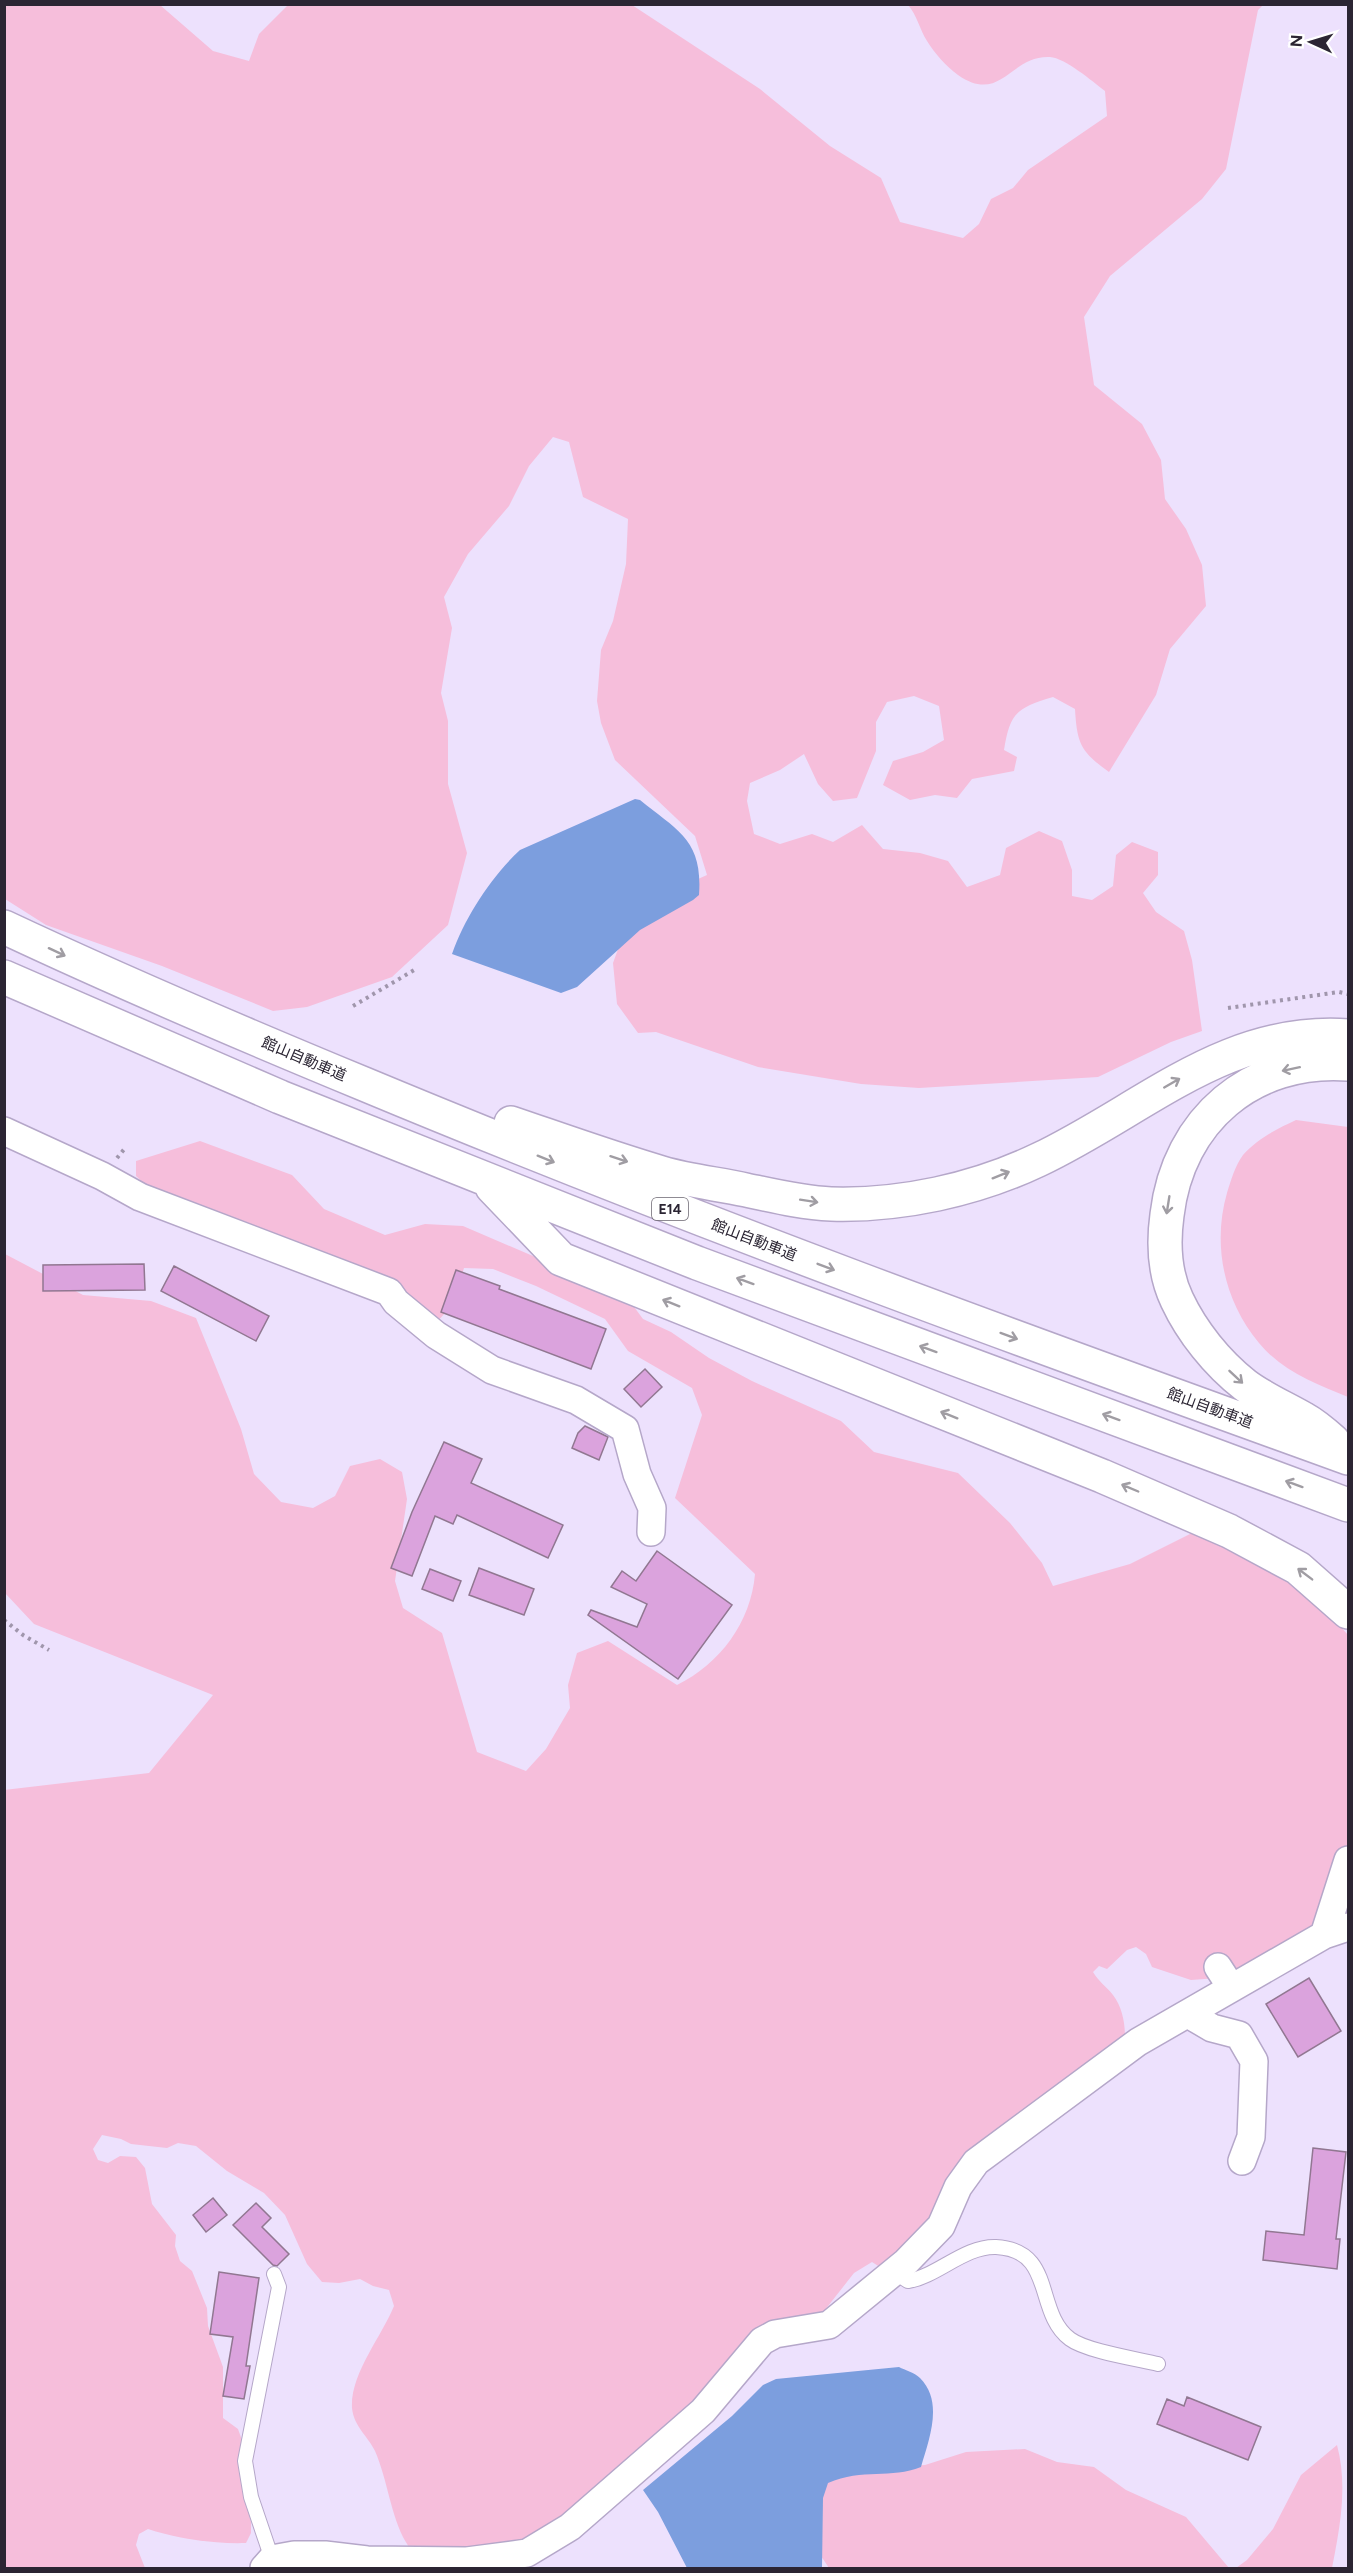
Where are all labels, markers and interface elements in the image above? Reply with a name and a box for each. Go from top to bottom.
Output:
north arrow [1281,12,1341,72]
text: N [1287,34,1306,48]
one-way arrow [48,947,66,959]
street label: 館山自動車道 [259,1033,349,1085]
one-way arrow [1282,1064,1301,1075]
one-way arrow [1163,1076,1180,1088]
one-way arrow [537,1154,555,1165]
one-way arrow [609,1154,628,1165]
one-way arrow [991,1169,1009,1180]
one-way arrow [1163,1194,1174,1214]
one-way arrow [799,1195,819,1206]
road number: E14 [652,1198,688,1220]
street label: 館山自動車道 [709,1215,799,1265]
one-way arrow [816,1263,835,1274]
one-way arrow [736,1275,755,1286]
one-way arrow [662,1297,681,1308]
one-way arrow [999,1331,1018,1342]
one-way arrow [919,1343,938,1354]
one-way arrow [1229,1370,1244,1384]
street label: 館山自動車道 [1165,1384,1255,1432]
one-way arrow [940,1409,959,1420]
one-way arrow [1102,1411,1121,1422]
one-way arrow [1285,1478,1304,1489]
one-way arrow [1121,1482,1140,1493]
one-way arrow [1297,1567,1313,1580]

